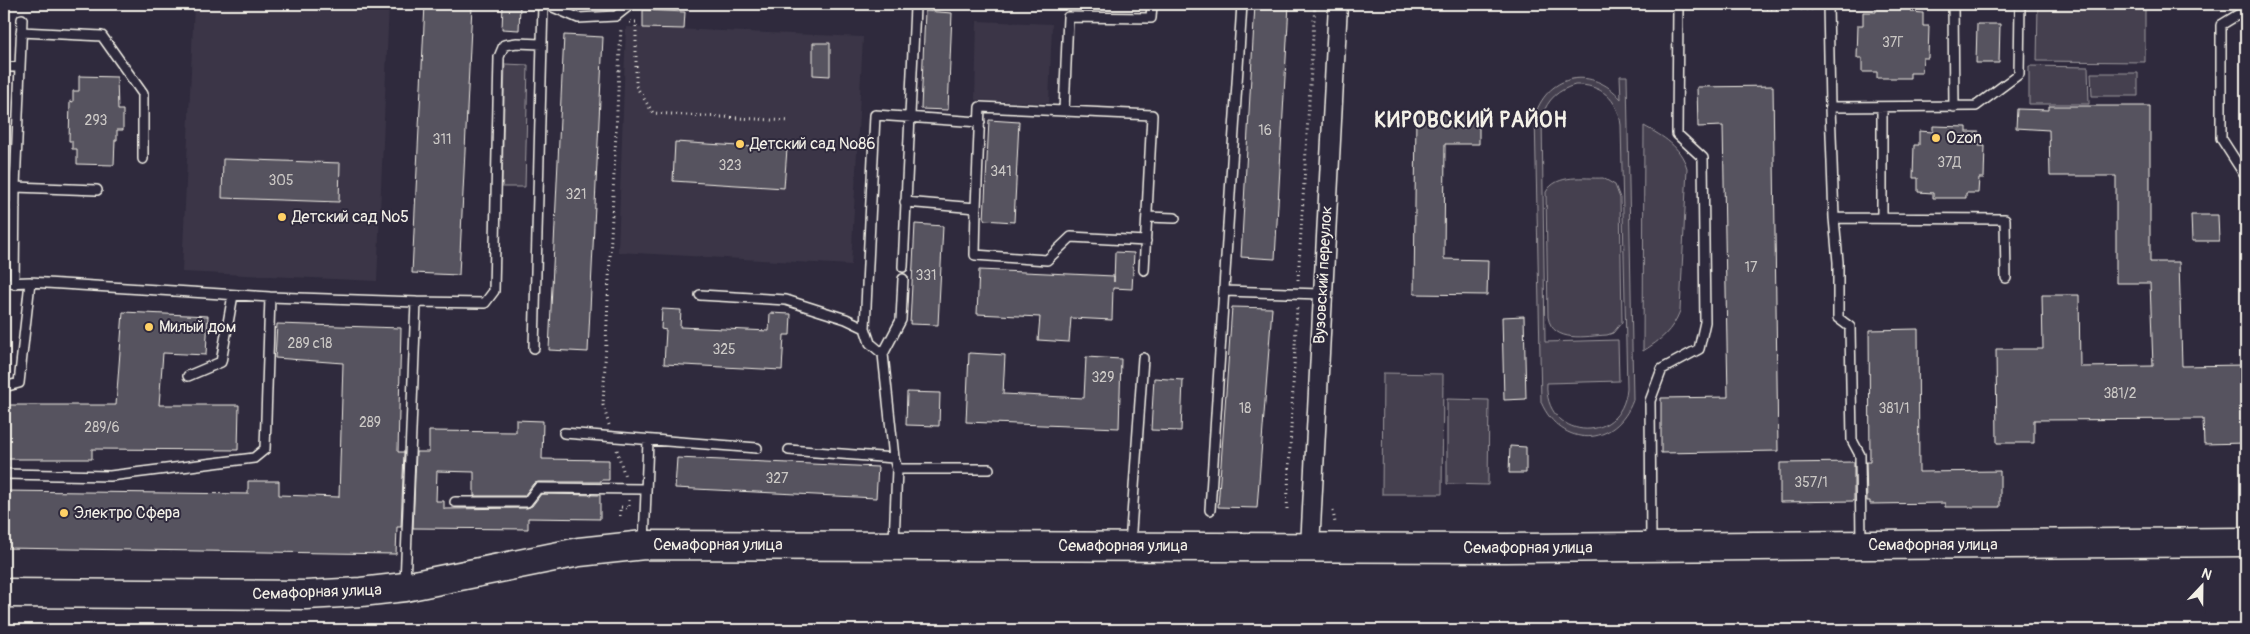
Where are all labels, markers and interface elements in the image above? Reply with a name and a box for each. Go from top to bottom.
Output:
house number: 37Г [1882,34,1904,51]
district label: КИРОВСКИЙ РАЙОН [1374,107,1568,134]
house number: 293 [85,112,108,129]
house number: 16 [1258,122,1272,139]
place label: Ozon [1946,128,1982,148]
house number: 311 [433,131,451,148]
marker: Ozon [1930,132,1942,144]
place label: Детский сад №86 [749,134,876,154]
marker: Детский сад №86 [734,138,746,150]
house number: 37Д [1937,154,1961,171]
house number: 323 [718,157,742,174]
house number: 341 [990,163,1012,180]
house number: 305 [269,172,293,189]
house number: 321 [565,186,587,203]
street label: Вузовский переулок [1309,205,1337,345]
place label: Детский сад №5 [291,207,409,227]
marker: Детский сад №5 [276,211,288,223]
house number: 17 [1745,259,1758,276]
house number: 331 [915,267,937,284]
place label: Милый дом [159,317,236,337]
marker: Милый дом [143,321,155,333]
house number: 289 с18 [288,335,332,352]
house number: 325 [712,341,736,358]
house number: 329 [1092,369,1114,386]
house number: 381/2 [2103,385,2137,402]
house number: 18 [1239,400,1251,417]
house number: 381/1 [1879,400,1909,417]
house number: 289 [359,414,381,431]
house number: 289/6 [84,419,120,436]
house number: 327 [765,470,789,487]
house number: 357/1 [1794,474,1828,491]
place label: Электро Сфера [74,503,180,523]
marker: Электро Сфера [58,507,70,519]
street label: Семафорная улица [653,535,783,555]
street label: Семафорная улица [1868,535,1998,555]
street label: Семафорная улица [1058,536,1188,556]
street label: Семафорная улица [1463,538,1593,558]
north arrow [2178,562,2228,612]
text: N [2199,565,2214,584]
street label: Семафорная улица [252,580,382,604]

